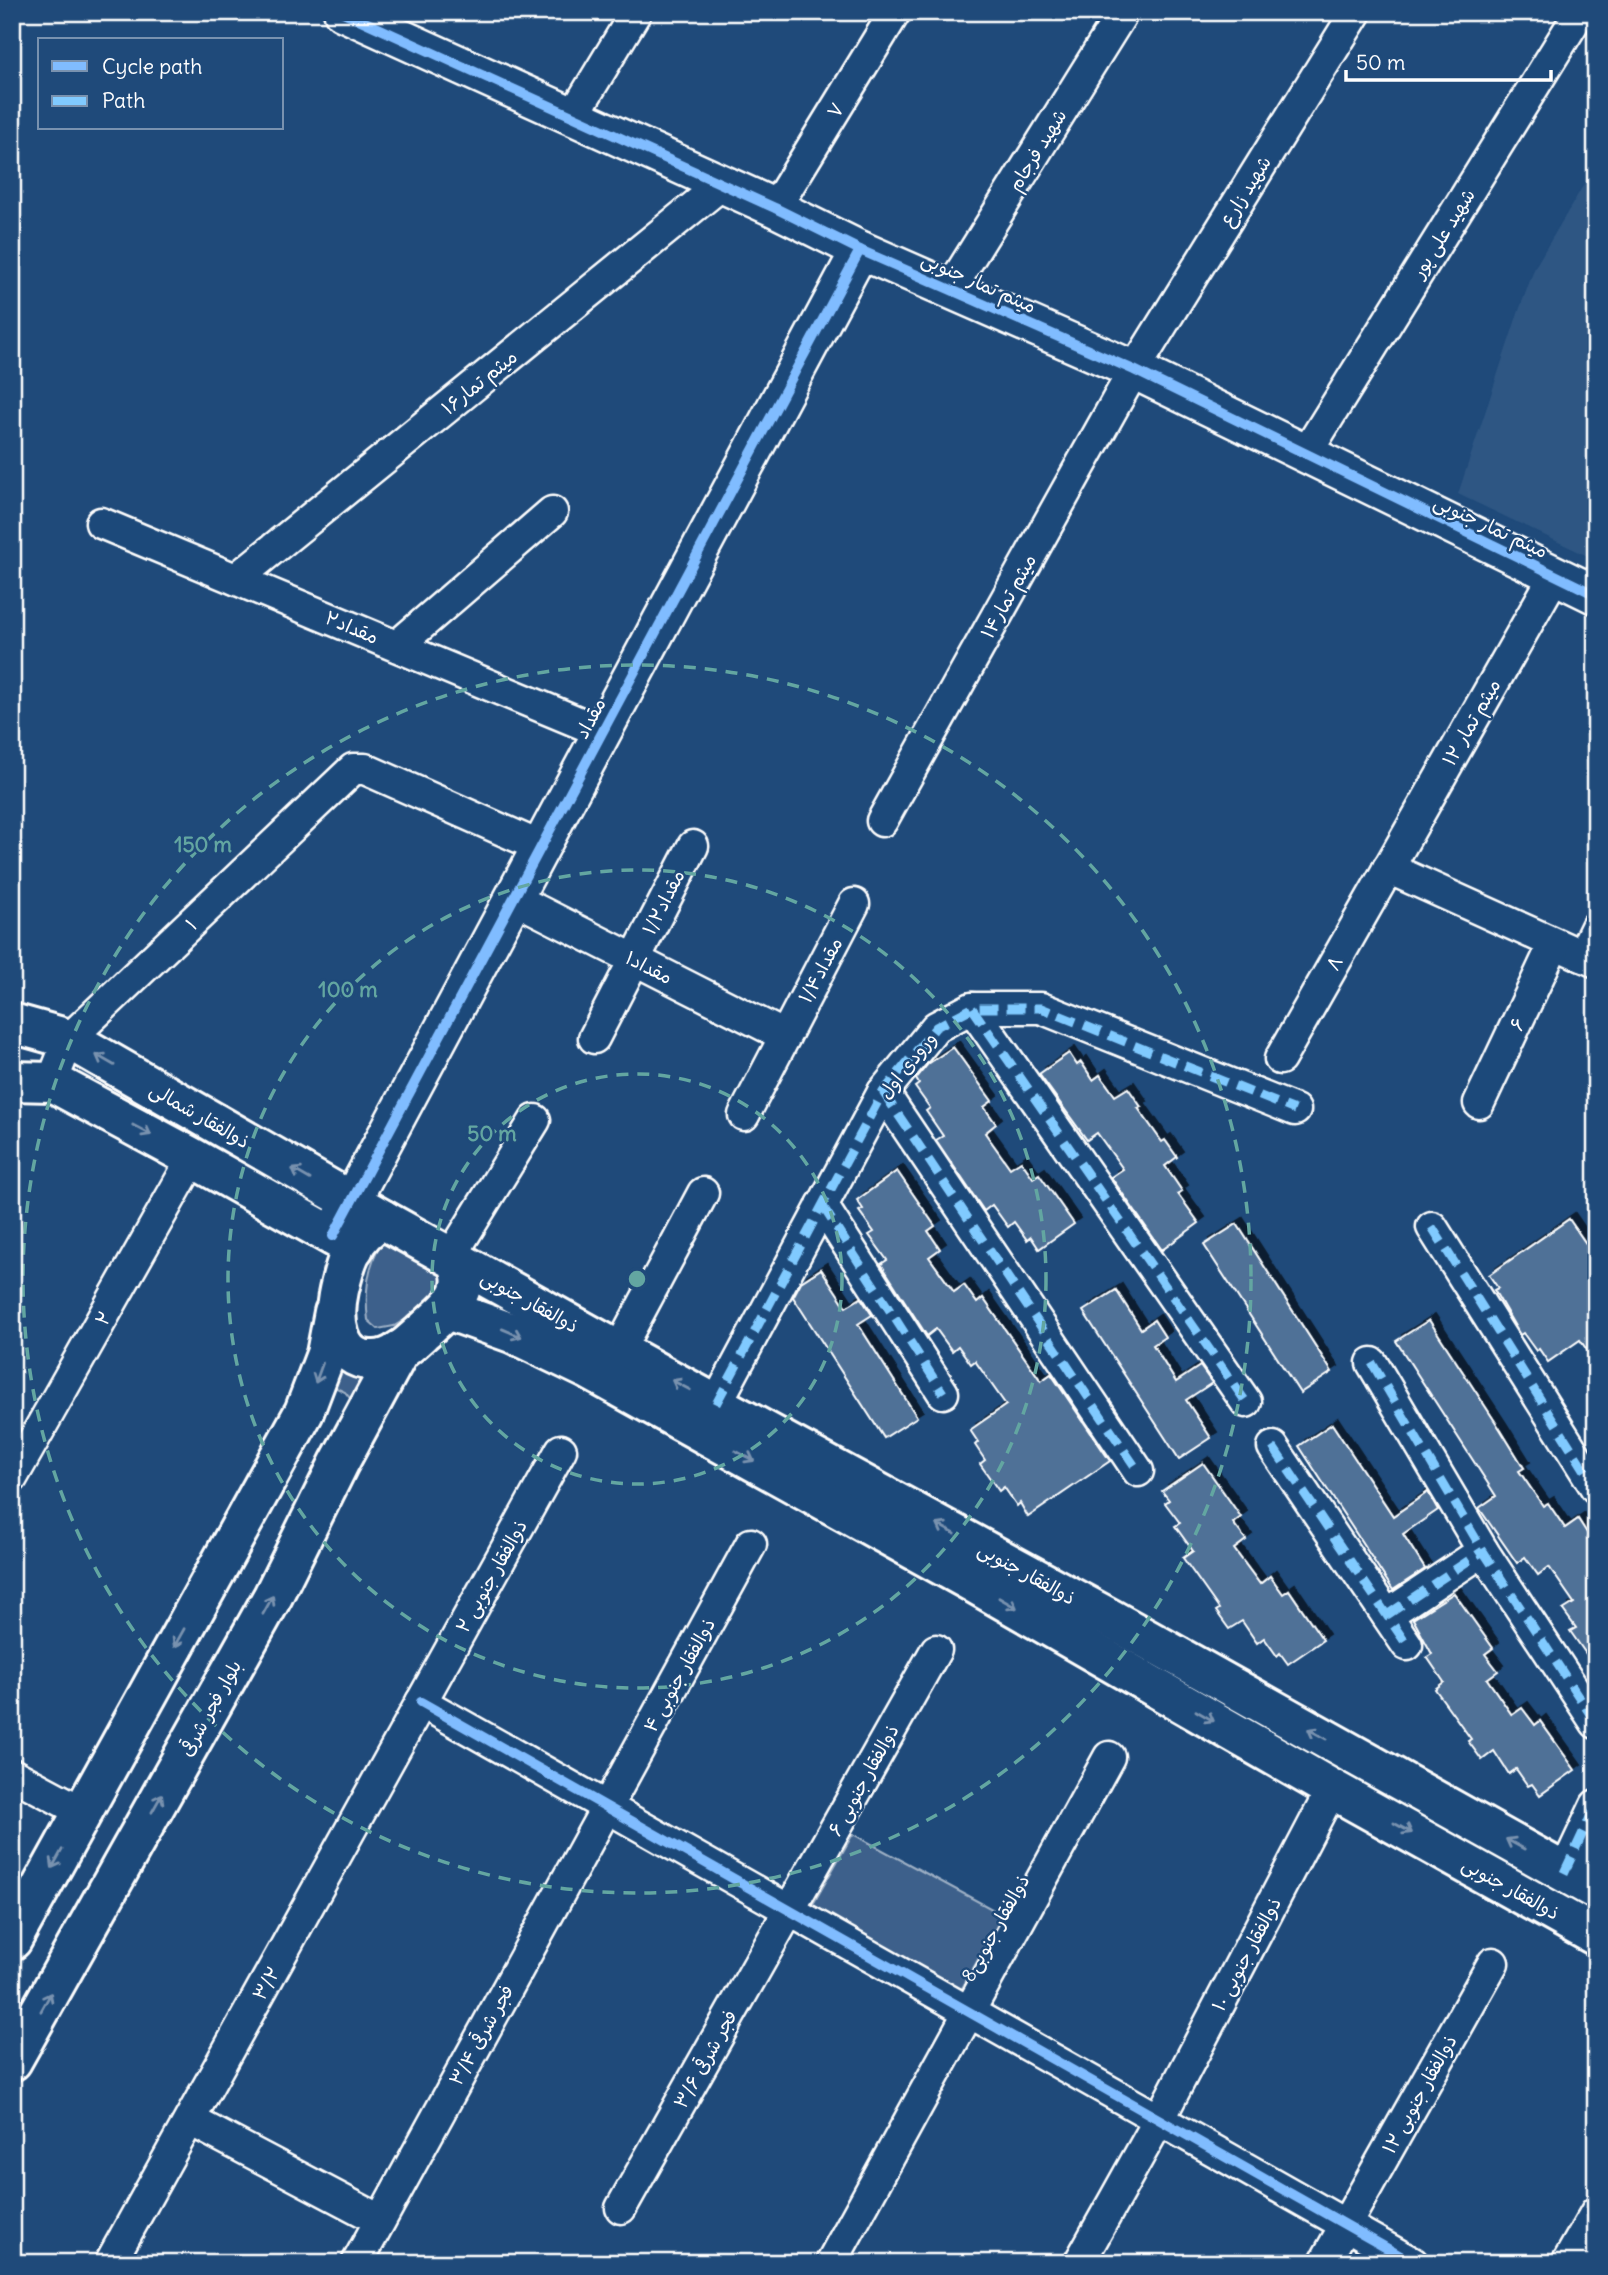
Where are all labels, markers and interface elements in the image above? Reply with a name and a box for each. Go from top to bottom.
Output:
legend [38,38,284,130]
scale bar [1346,38,1550,82]
text: 50 m [1356,49,1405,76]
text: Cycle path [102,53,202,80]
text: Path [102,87,145,114]
street label: ۷ [821,98,849,122]
street label: شهید فرجام [1002,105,1074,197]
street label: شهید زارع [1214,151,1278,232]
street label: شهید علی پور [1405,184,1481,284]
street label: میثم تمار جنوبی [917,246,1040,321]
street label: میثم تمار۱۶ [436,344,524,422]
street label: میثم تمار جنوبی [1429,489,1552,566]
street label: میثم تمار۱۴ [975,549,1044,644]
street label: مقداد۲ [322,605,382,649]
street label: میثم تمار ۱۲ [1437,674,1508,771]
street label: مقداد [569,693,611,743]
text: 150 m [174,831,232,858]
street label: مقداد۱/۲ [637,866,689,938]
street label: ۱ [180,913,202,935]
street label: مقداد۱/۴ [793,933,847,1007]
street label: مقداد۱ [621,945,677,989]
street label: ۸ [1320,951,1348,975]
text: 100 m [318,976,378,1003]
street label: ۶ [1504,1014,1530,1034]
street label: ورودی اول [873,1026,942,1104]
one-way arrow [95,1053,115,1067]
street label: ذوالفقار شمالی [145,1077,254,1154]
text: 50 m [467,1120,517,1147]
one-way arrow [131,1124,152,1137]
one-way arrow [292,1167,312,1181]
street label: ذوالفقار جنوبی [477,1264,583,1339]
centre of rings [625,1267,649,1291]
street label: ۲ [89,1307,117,1329]
one-way arrow [501,1327,522,1340]
one-way arrow [312,1361,325,1383]
one-way arrow [672,1378,692,1392]
one-way arrow [734,1450,755,1463]
street label: ۲ ذوالفقار جنوبی [450,1515,533,1637]
one-way arrow [936,1522,957,1535]
street label: ذوالفقار جنوبی [974,1536,1080,1611]
one-way arrow [262,1595,275,1616]
one-way arrow [997,1597,1018,1610]
street label: ۴ ذوالفقار جنوبی [638,1614,721,1737]
one-way arrow [172,1628,186,1648]
street label: بلوار فجر شرقی [174,1656,246,1760]
one-way arrow [1195,1709,1215,1723]
street label: ۶ ذوالفقار جنوبی [822,1720,904,1840]
one-way arrow [1307,1726,1327,1740]
one-way arrow [150,1794,164,1814]
one-way arrow [1393,1821,1413,1835]
one-way arrow [1506,1837,1526,1851]
one-way arrow [50,1848,63,1869]
street label: ذوالفقار جنوبی [1458,1851,1564,1926]
street label: 8ذوالفقار جنوبی [956,1870,1035,1986]
street label: ۱۰ ذوالفقار جنوبی [1206,1893,1287,2015]
street label: ۳/۲ [247,1962,285,2004]
street label: ۳/۴ فجر شرقی [444,1980,518,2090]
one-way arrow [40,1992,53,2013]
street label: ۳/۶ فجر شرقی [668,2006,742,2112]
street label: ۱۲ ذوالفقار جنوبی [1376,2030,1462,2158]

